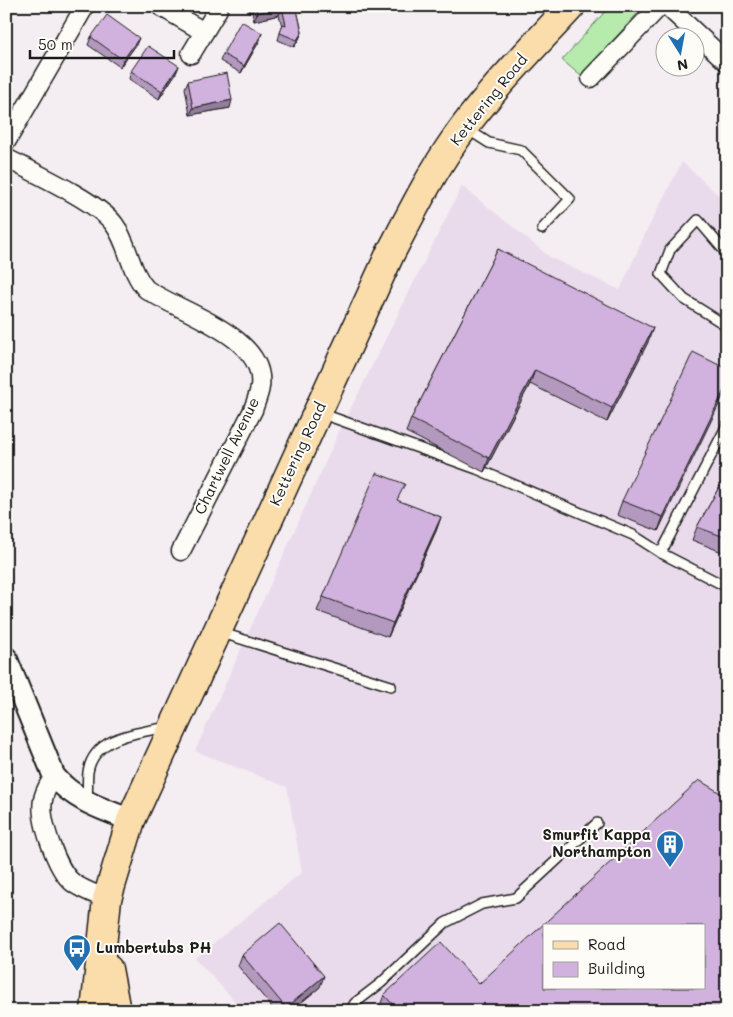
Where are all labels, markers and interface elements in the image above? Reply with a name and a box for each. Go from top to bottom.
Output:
scale bar [30,28,174,60]
north arrow [656,28,706,78]
text: 50 m [38,34,73,54]
street label: Kettering Road [445,49,531,149]
text: N [676,55,690,76]
street label: Chartwell Avenue [189,394,263,517]
street label: Kettering Road [264,399,330,509]
place label: Smurfit Kappa Northampton [543,824,651,861]
building icon: Smurfit Kappa Northampton [655,829,685,868]
legend [543,924,706,990]
bus stop icon: Lumbertubs PH [62,933,92,972]
text: Road [588,934,625,954]
place label: Lumbertubs PH [96,937,212,957]
text: Building [588,958,645,978]

